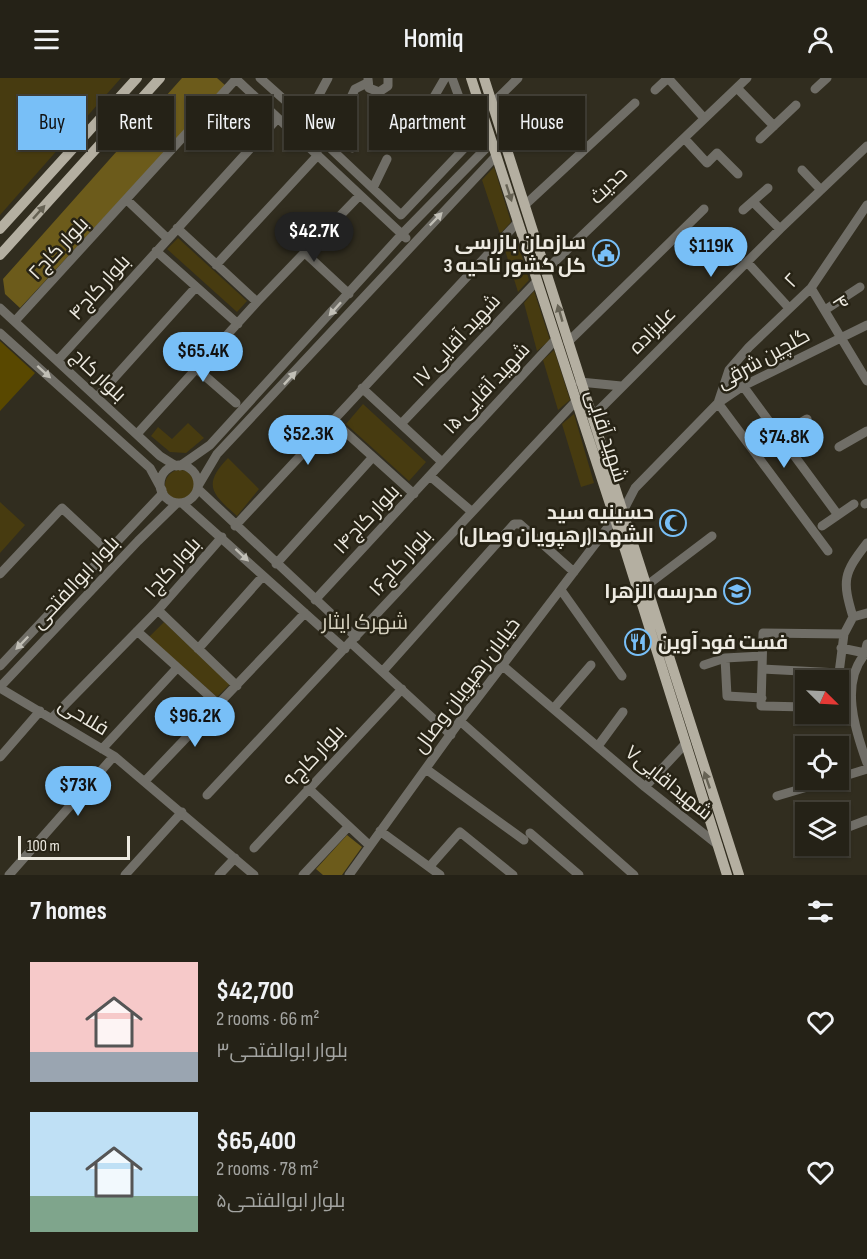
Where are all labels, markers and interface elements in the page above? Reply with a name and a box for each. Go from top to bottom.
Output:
icon: menu [30,23,63,56]
text: Homiq [403,23,464,55]
icon: person [804,23,837,56]
chip: Buy [18,96,86,150]
chip: Rent [98,96,174,150]
chip: Filters [186,96,272,150]
chip: New [284,96,357,150]
chip: Apartment [369,96,487,150]
chip: House [499,96,585,150]
street label: حدیث [585,162,633,209]
one-way arrow [504,184,514,202]
one-way arrow [32,205,46,219]
street label: بلوار کاج۲ [24,212,95,286]
pin: $42.7K [265,212,363,263]
one-way arrow [429,212,443,227]
text: $42.7K [289,219,339,243]
pin: $119K [669,227,753,278]
place label: سازمان بازرسی کل کشور ناحیه 3 [444,231,586,278]
text: $119K [688,234,734,258]
public building icon: سازمان بازرسی کل کشور ناحیه 3 [591,238,621,268]
street label: بلوار کاج۴ [64,250,136,326]
street label: ۲ [779,269,804,293]
street label: شهید آقایی ۱۷ [408,289,506,392]
street label: ۴ [826,290,854,315]
one-way arrow [329,301,342,316]
street label: علیزاده [624,302,681,359]
one-way arrow [555,304,564,322]
street label: گلچین شرقی [713,323,814,394]
pin: $65.4K [154,332,252,383]
street label: شهید آقایی ۱۵ [438,338,535,439]
text: $65.4K [177,339,229,363]
street label: بلوار کاج [65,344,131,408]
one-way arrow [36,364,50,378]
one-way arrow [282,371,296,385]
street label: شهید آقایی [580,387,632,486]
pin: $52.3K [259,415,357,466]
pin: $74.8K [735,418,833,469]
text: $52.3K [282,422,334,446]
text: $74.8K [759,425,809,449]
street label: بلوار کاج۱۴ [329,480,406,560]
place label: حسینیه سید الشهدا(رهپویان وصال) [459,501,654,549]
mosque icon: حسینیه سید الشهدا(رهپویان وصال) [658,508,688,538]
street label: بلوار کاج۱۶ [364,524,438,602]
street label: بلوار ابوالفتحی [27,531,125,634]
street label: بلوار کاج۱ [139,532,207,604]
one-way arrow [234,548,248,562]
school or university icon: مدرسه الزهرا [722,576,752,606]
place label: مدرسه الزهرا [604,580,718,604]
district label: شهرک ایثار [321,610,408,635]
street label: خیابان رهپویان وصال [408,613,526,758]
restaurant icon: فست فود آوین [623,627,653,657]
place label: فست فود آوین [658,631,788,655]
one-way arrow [15,635,29,650]
north arrow [795,670,849,724]
map controls [795,670,849,856]
street label: فلاحی [54,693,113,741]
pin: $96.2K [146,697,244,748]
text: $96.2K [169,704,221,728]
street label: بلوار کاج۹ [280,720,351,794]
button: locate [795,736,849,790]
street label: شهیداقایی۷ [620,740,717,825]
pin: $73K [42,766,114,817]
one-way arrow [702,771,712,789]
text: $73K [59,773,97,797]
button: layers [795,802,849,856]
scale bar [18,833,130,860]
text: 100 m [27,837,60,856]
icon: filters [804,895,837,928]
text: 7 homes [30,896,107,927]
text: $42,700 [216,976,294,1007]
icon: home [78,986,150,1058]
icon: heart [804,1006,837,1039]
text: 2 rooms · 66 m² [216,1007,320,1031]
text: ۳بلوار ابوالفتحی [216,1039,348,1063]
text: $65,400 [216,1126,296,1157]
icon: home [78,1136,150,1208]
icon: heart [804,1156,837,1189]
text: 2 rooms · 78 m² [216,1157,319,1181]
text: ۵بلوار ابوالفتحی [216,1189,345,1213]

